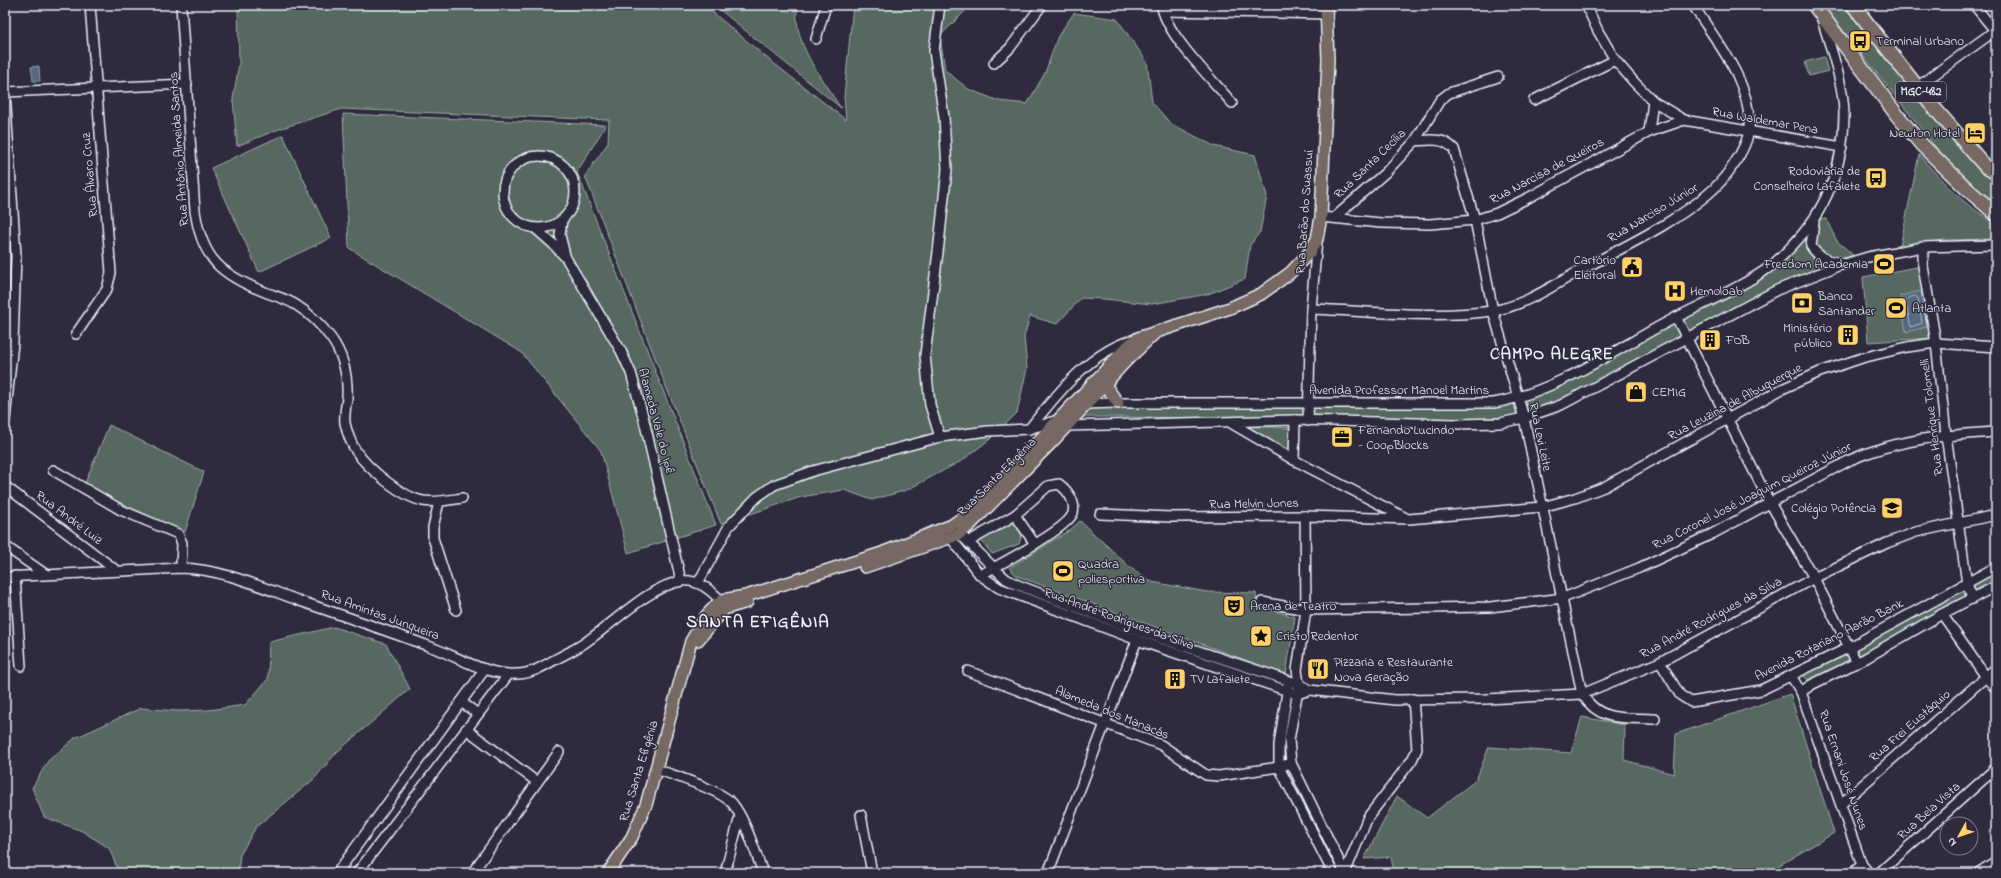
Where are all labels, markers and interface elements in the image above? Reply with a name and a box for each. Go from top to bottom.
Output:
bus stop icon: Terminal Urbano [1847,28,1873,54]
place label: Terminal Urbano [1876,32,1964,51]
street label: Rua Antônio Almeida Santos [164,71,194,227]
road number: MGC-482 [1896,82,1946,102]
street label: Rua Waldemar Pena [1710,102,1820,140]
hotel icon: Newton Hotel [1962,120,1988,146]
place label: Newton Hotel [1889,124,1960,143]
street label: Rua Santa Cecília [1330,125,1410,203]
street label: Rua Álvaro Cruz [77,131,103,218]
street label: Rua Narcisa de Queiros [1486,133,1608,209]
street label: Rua Barão do Suassuí [1291,149,1319,275]
place label: Rodoviária de Conselheiro Lafaiete [1753,162,1860,196]
bus stop icon: Rodoviária de Conselheiro Lafaiete [1863,165,1889,191]
street label: Rua Narciso Júnior [1604,178,1703,248]
place label: Cartório Eleitoral [1573,251,1616,285]
sports icon: Freedom Academia [1871,251,1897,277]
public building icon: Cartório Eleitoral [1619,254,1645,280]
place label: Freedom Academia [1763,255,1868,274]
hospital icon: Hemoloab [1662,278,1688,304]
place label: Hemoloab [1690,282,1743,301]
place label: Banco Santander [1817,287,1876,321]
bank icon: Banco Santander [1789,290,1815,316]
sports icon: Atlanta [1883,295,1909,321]
place label: Atlanta [1912,299,1951,318]
place label: Ministério público [1783,319,1832,353]
building icon: Ministério público [1835,322,1861,348]
building icon: FOB [1697,327,1723,353]
place label: FOB [1725,331,1750,350]
district label: CAMPO ALEGRE [1490,342,1614,367]
street label: Rua Henrique Tolomelli [1915,357,1949,477]
street label: Rua Leuzina de Albuquerque [1665,358,1806,445]
street label: Alameda Vale do Ipê [633,366,679,476]
shop icon: CEMIG [1623,379,1649,405]
street label: Avenida Professor Manoel Martins [1309,381,1490,400]
place label: CEMIG [1652,383,1686,402]
street label: Rua Levi Leite [1524,401,1557,473]
place label: Fernando Lucindo - CoopBlocks [1357,421,1454,455]
office icon: Fernando Lucindo - CoopBlocks [1329,424,1355,450]
street label: Rua Santa Efigênia [953,433,1042,522]
street label: Rua Coronel José Joaquim Queiroz Júnior [1649,437,1856,555]
street label: Rua André Luiz [31,486,107,550]
street label: Rua Melvin Jones [1209,494,1299,514]
school or university icon: Colégio Potência [1879,495,1905,521]
place label: Colégio Potência [1791,499,1876,519]
place label: Quadra poliesportiva [1078,555,1145,589]
sports icon: Quadra poliesportiva [1050,558,1076,584]
street label: Rua André Rodrigues da Silva [1636,572,1786,665]
street label: Rua André Rodrigues da Silva [1041,583,1197,656]
street label: Rua Amintas Junqueira [318,585,442,645]
theatre icon: Arena de Teatro [1221,593,1247,619]
street label: Avenida Rotariano Aarão Bank [1752,594,1907,686]
place label: Arena de Teatro [1250,597,1337,616]
district label: SANTA EFIGÊNIA [686,610,830,635]
place icon: Cristo Redentor [1248,623,1274,649]
place label: Cristo Redentor [1276,627,1359,646]
place label: Pizzaria e Restaurante Nova Geração [1334,653,1453,687]
restaurant icon: Pizzaria e Restaurante Nova Geração [1305,656,1331,682]
building icon: TV Lafaiete [1162,666,1188,692]
place label: TV Lafaiete [1190,670,1250,689]
street label: Alameda dos Manacás [1052,681,1172,745]
street label: Rua Frei Eustáquio [1865,685,1955,767]
street label: Rua Ernani José Nunes [1814,707,1873,833]
street label: Rua Santa Efigênia [615,718,664,824]
street label: Rua Bela Vista [1893,778,1965,844]
north arrow [1939,816,1979,856]
text: N [1944,834,1961,850]

